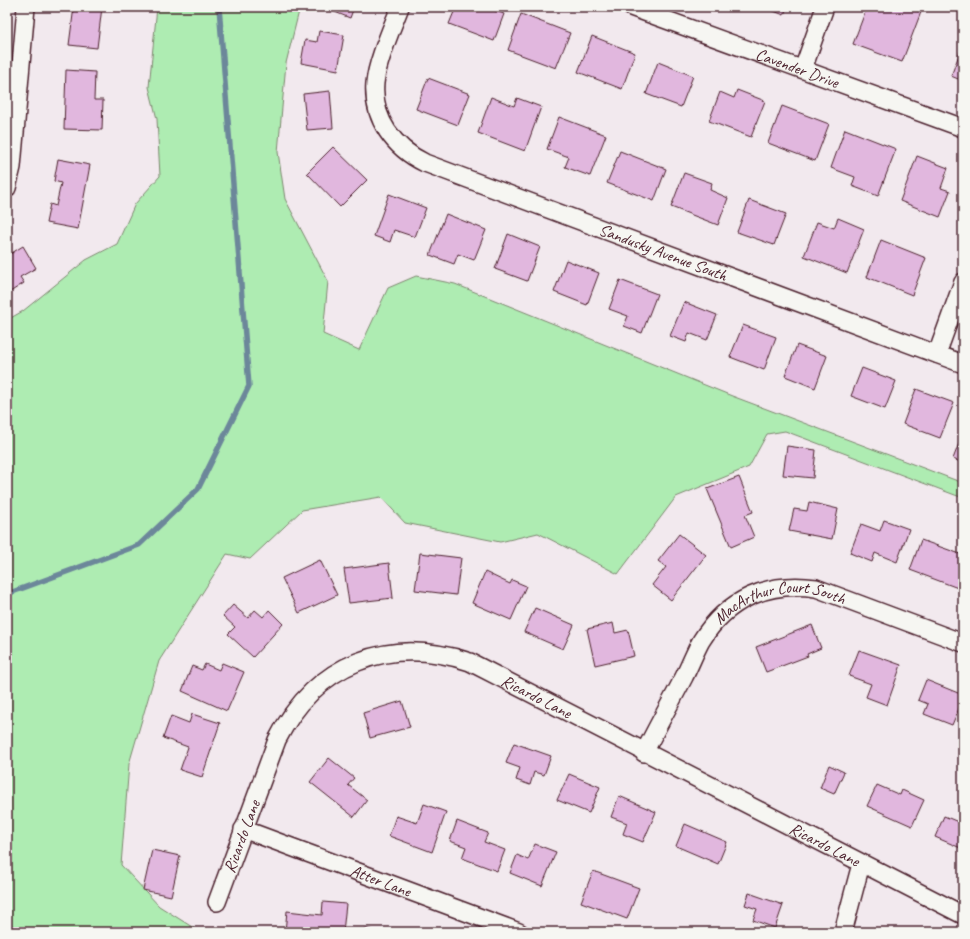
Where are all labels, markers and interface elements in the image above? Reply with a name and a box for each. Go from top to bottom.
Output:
street label: Cavender Drive [753,43,843,93]
street label: Sandusky Avenue South [596,219,731,286]
street label: MacArthur Court South [709,576,849,628]
street label: Ricardo Lane [498,669,576,724]
street label: Ricardo Lane [218,796,265,876]
street label: Ricardo Lane [786,817,865,871]
street label: Atter Lane [348,860,415,902]

